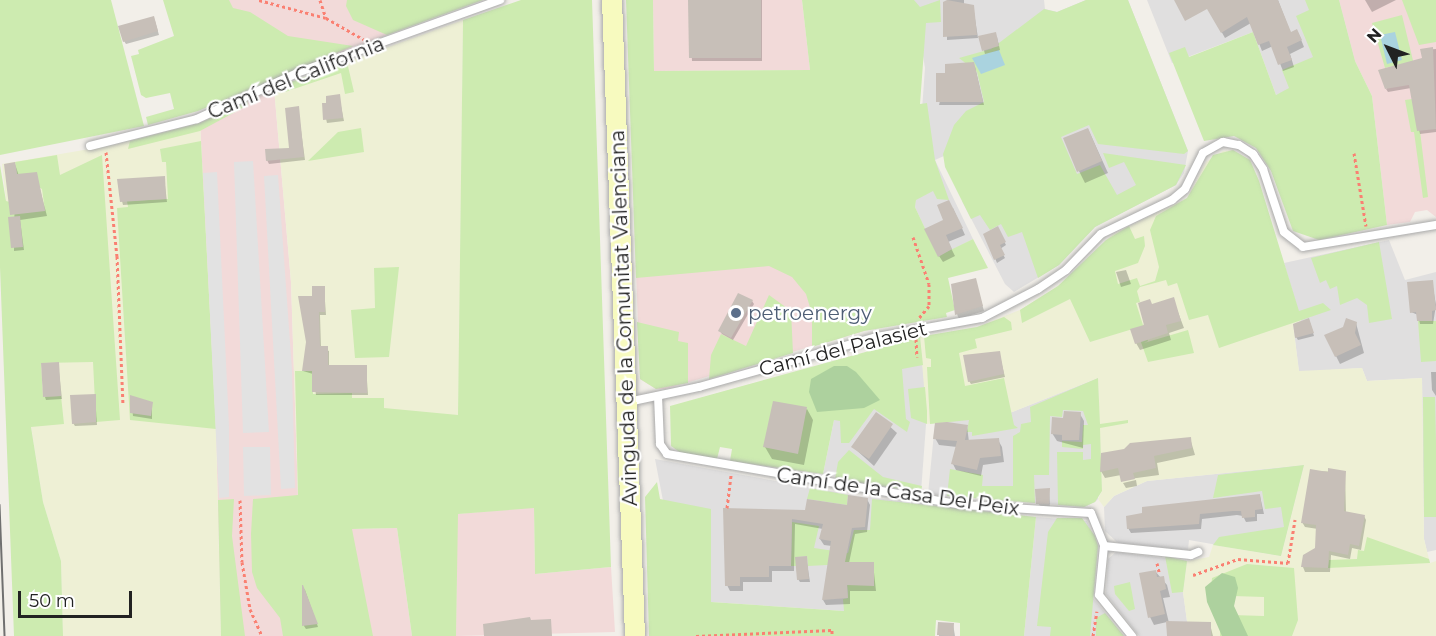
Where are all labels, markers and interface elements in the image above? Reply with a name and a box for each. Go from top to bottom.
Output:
north arrow [1358,18,1418,78]
text: N [1363,24,1386,47]
street label: Camí del California [204,32,388,124]
street label: Avinguda de la Comunitat Valenciana [605,130,643,506]
place label: petroenergy [748,301,872,325]
marker: petroenergy [729,306,743,320]
street label: Camí del Palasiet [757,317,929,381]
street label: Camí de la Casa Del Peix [775,463,1021,521]
scale bar [21,579,135,617]
text: 50 m [29,590,75,612]

